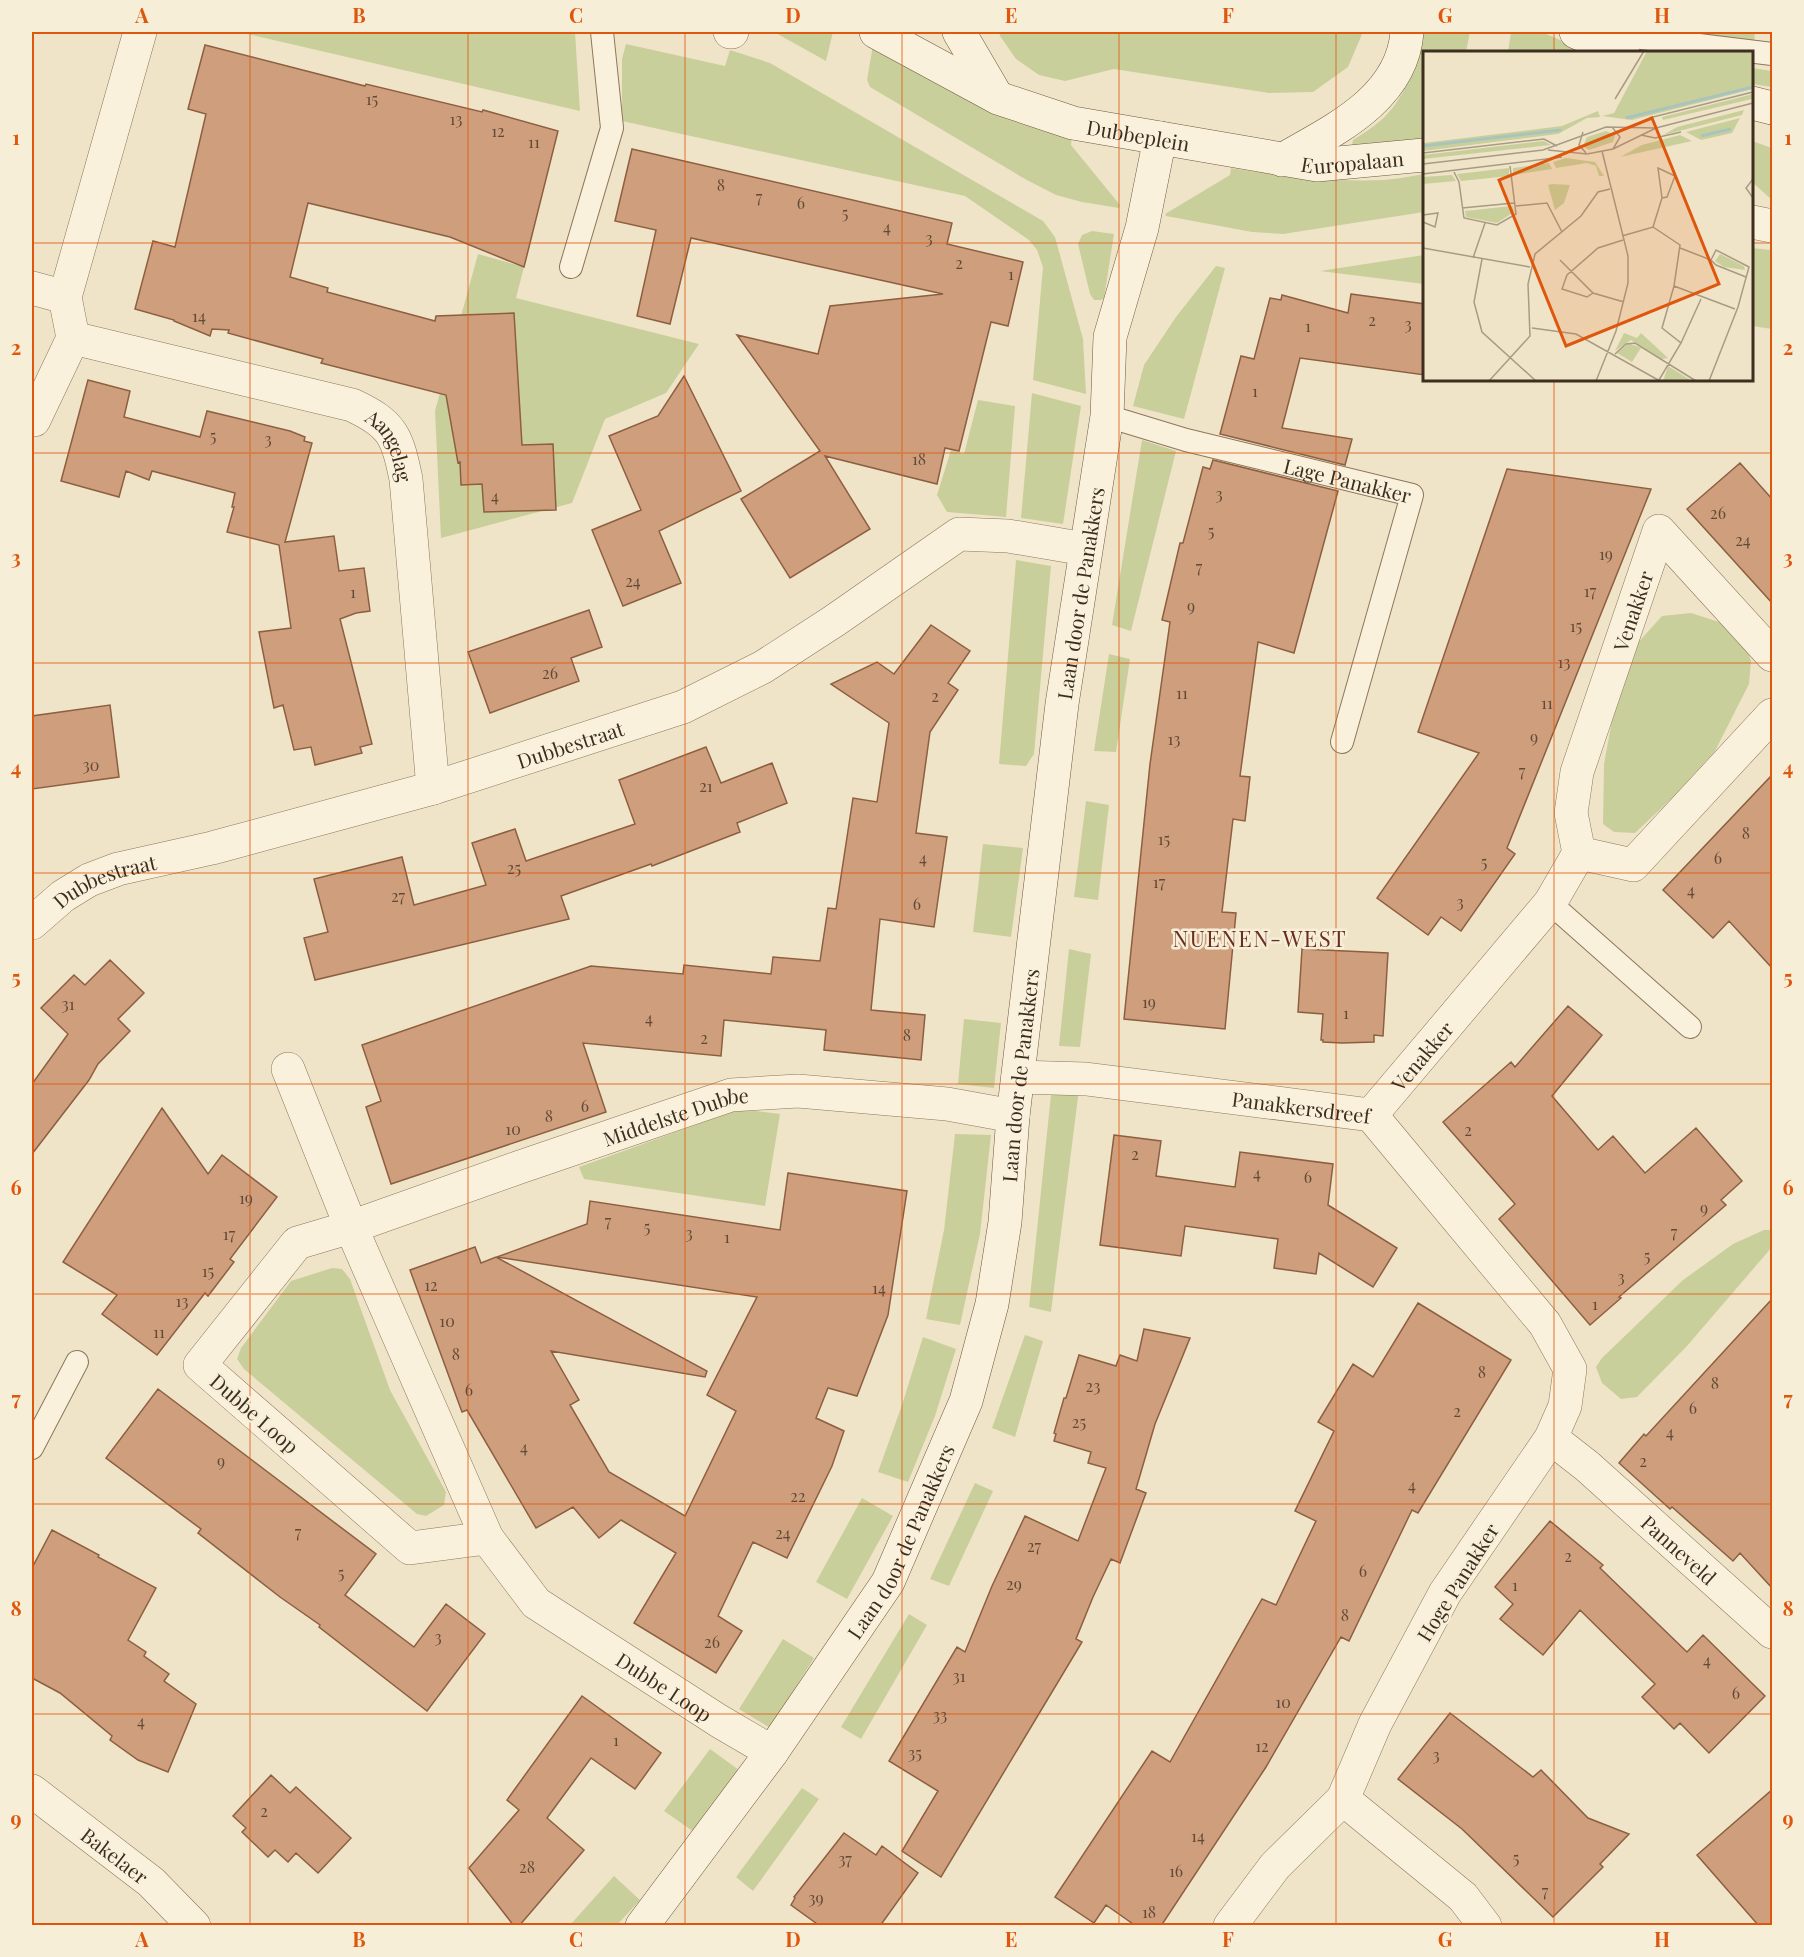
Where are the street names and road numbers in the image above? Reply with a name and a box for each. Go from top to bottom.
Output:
street label: Dubbeplein [1085,112,1192,156]
street label: Europalaan [1299,143,1405,179]
street label: Aangelag [360,402,420,484]
street label: Lage Panakker [1281,451,1414,508]
street label: Laan door de Panakkers [1049,485,1109,701]
street label: Venakker [1605,567,1658,655]
street label: Dubbestraat [513,713,628,774]
street label: Dubbestraat [46,847,160,913]
street label: Laan door de Panakkers [995,967,1044,1183]
street label: Venakker [1383,1015,1459,1097]
street label: Middelste Dubbe [599,1080,749,1151]
street label: Panakkersdreef [1230,1084,1373,1128]
street label: Dubbe Loop [205,1367,305,1459]
street label: Laan door de Panakkers [840,1440,960,1644]
street label: Panneveld [1636,1508,1723,1590]
street label: Hoge Panakker [1410,1518,1504,1646]
street label: Dubbe Loop [611,1645,718,1727]
street label: Bakelaer [76,1820,155,1889]

